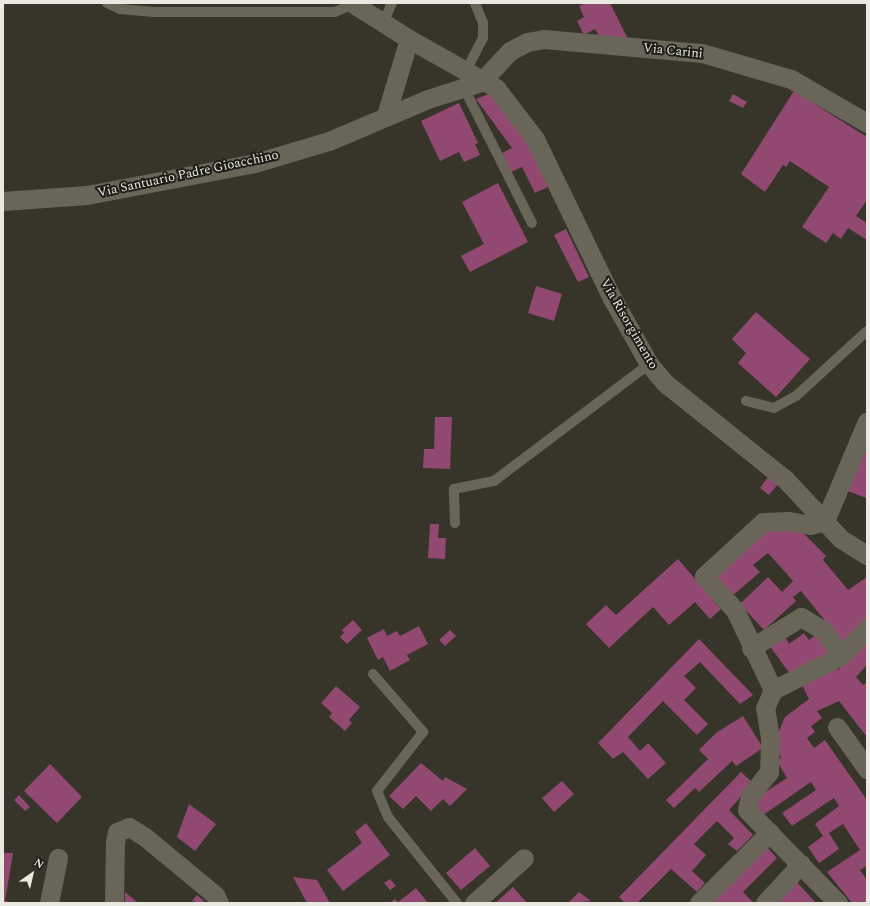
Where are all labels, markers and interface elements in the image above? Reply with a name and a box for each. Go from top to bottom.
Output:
street label: Via Carini [642,40,704,62]
street label: Via Santuario Padre Gioacchino [96,147,280,201]
street label: Via Risorgimento [597,276,661,372]
north arrow [12,854,52,894]
text: N [31,854,47,873]

